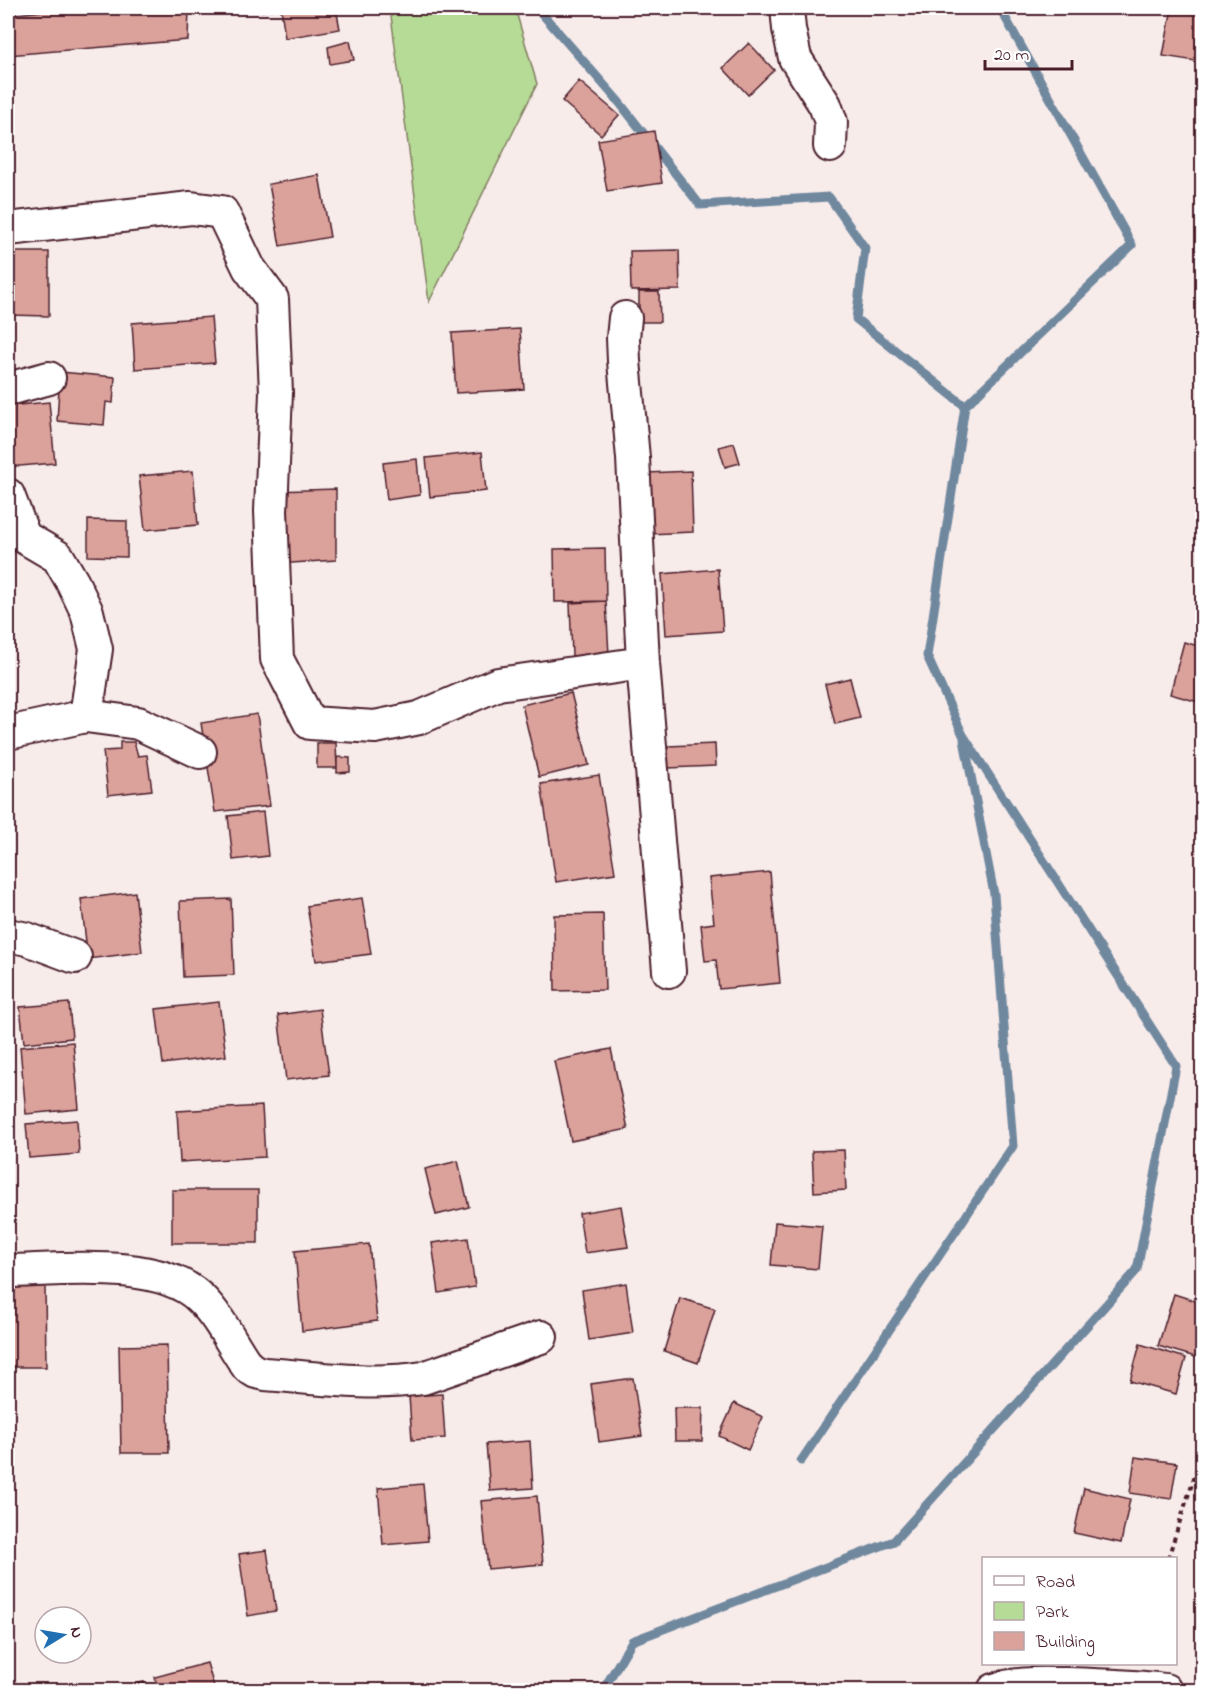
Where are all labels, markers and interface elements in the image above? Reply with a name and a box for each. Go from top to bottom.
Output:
scale bar [985,33,1072,71]
text: 20 m [994,43,1029,69]
legend [982,1557,1177,1665]
text: Road [1036,1570,1075,1596]
text: Park [1036,1600,1069,1626]
north arrow [33,1605,93,1665]
text: N [63,1625,89,1640]
text: Building [1035,1630,1095,1657]

